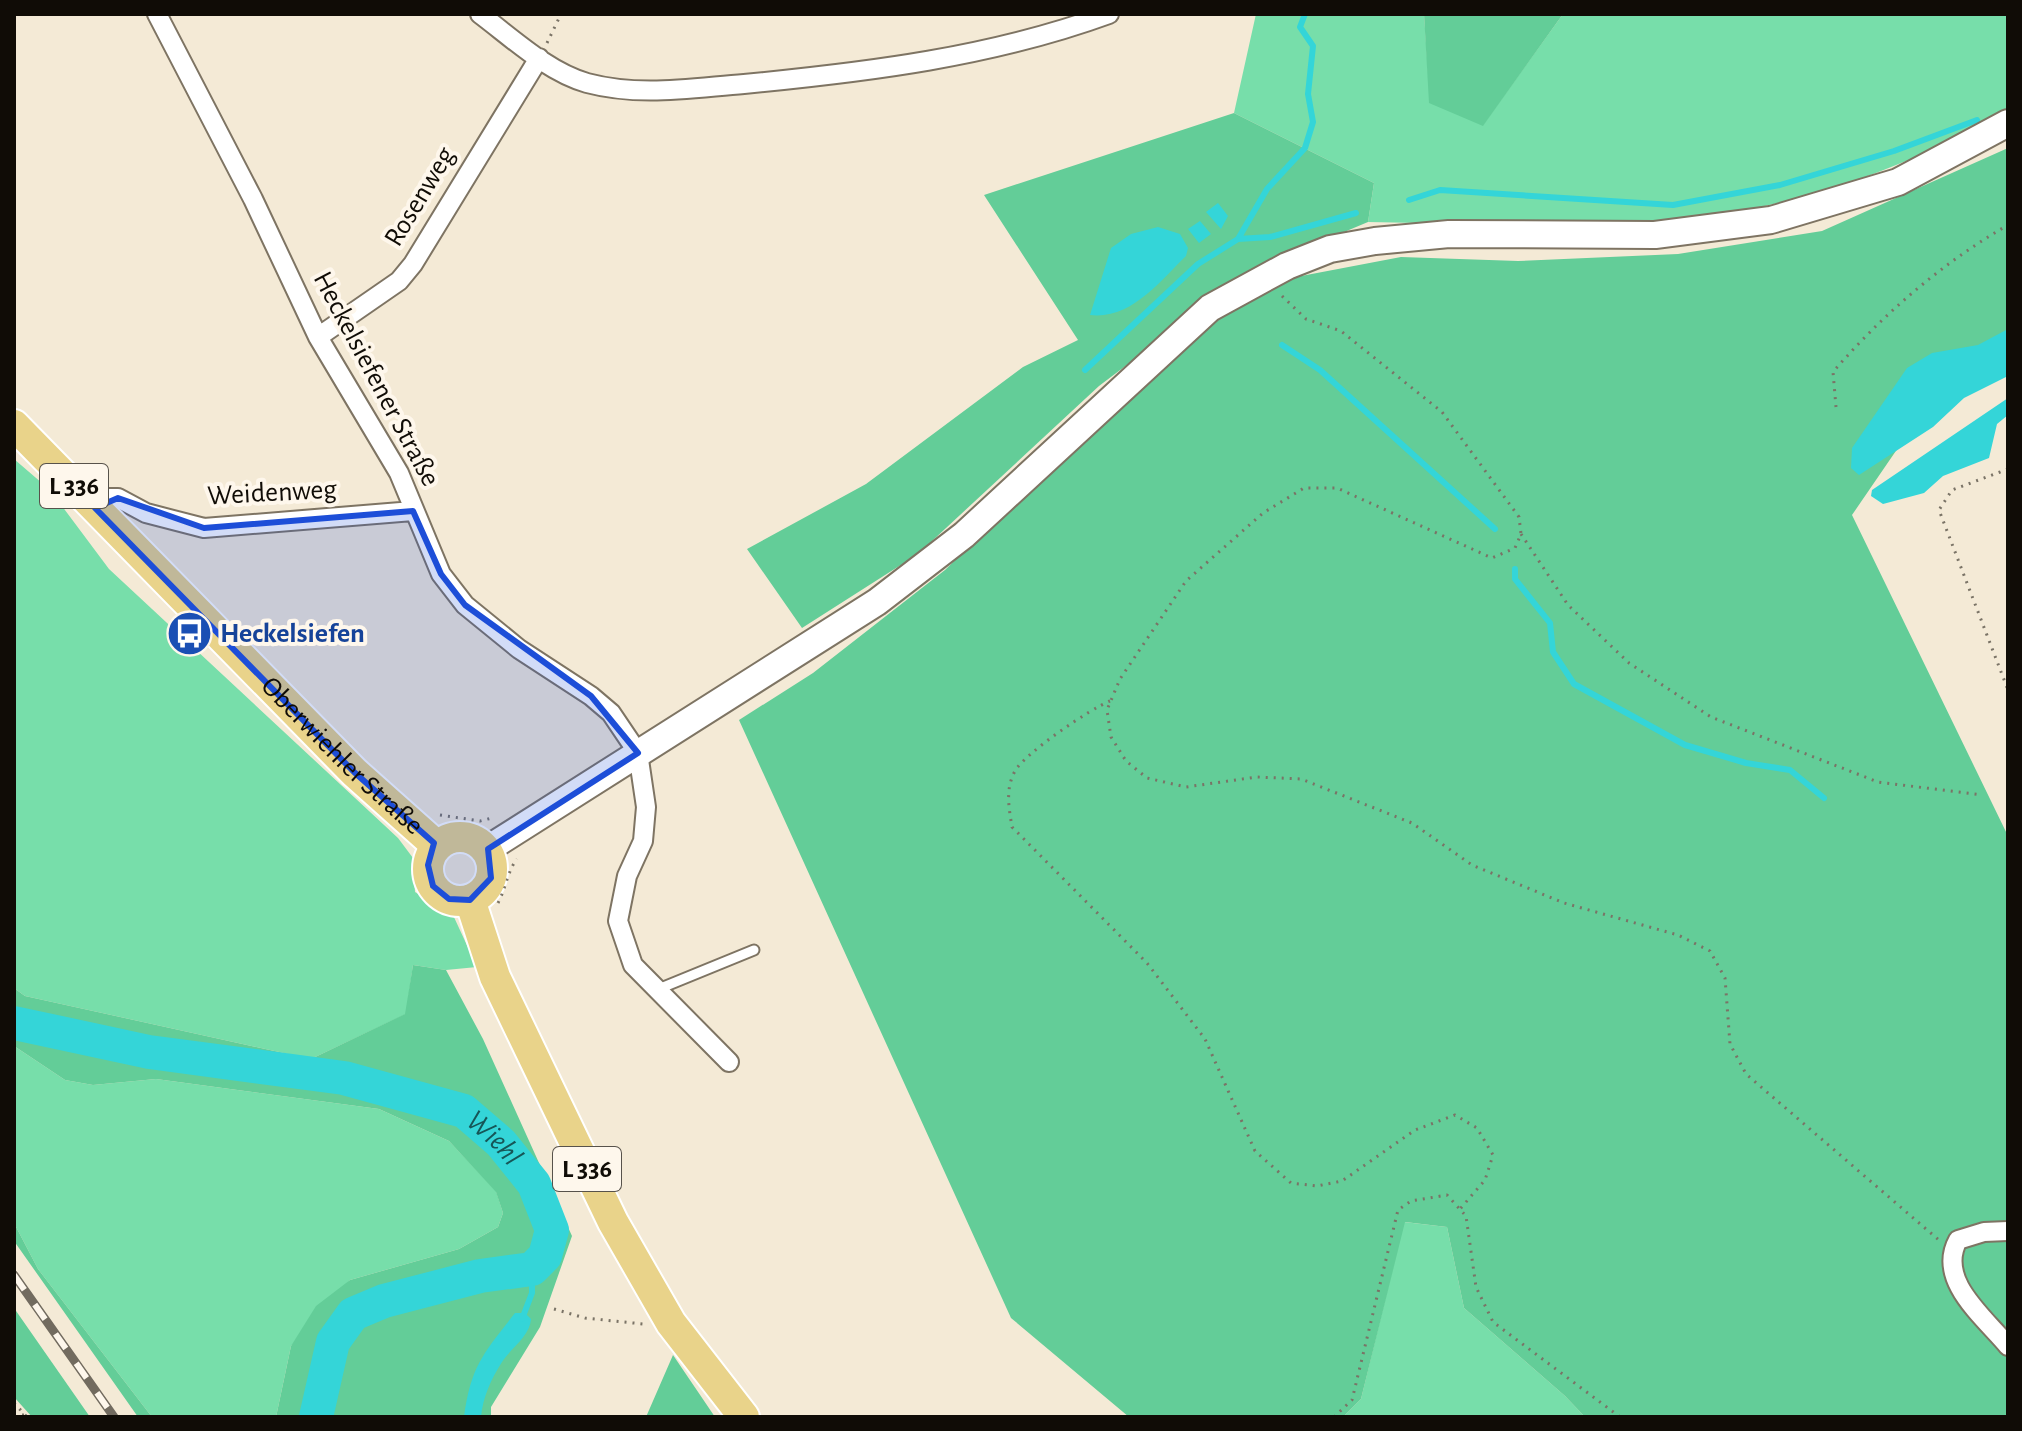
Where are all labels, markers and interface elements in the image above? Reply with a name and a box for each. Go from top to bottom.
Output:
street label: Rosenweg [380,142,461,251]
street label: Heckelsiefener Straße [308,267,444,491]
road number: L 336 [40,464,108,508]
street label: Weidenweg [207,476,338,510]
bus stop icon: Heckelsiefen [165,610,213,658]
place label: Heckelsiefen [220,620,365,648]
street label: Oberwiehler Straße [255,672,428,840]
water label: Wiehl [460,1105,528,1171]
road number: L 336 [553,1147,621,1191]

